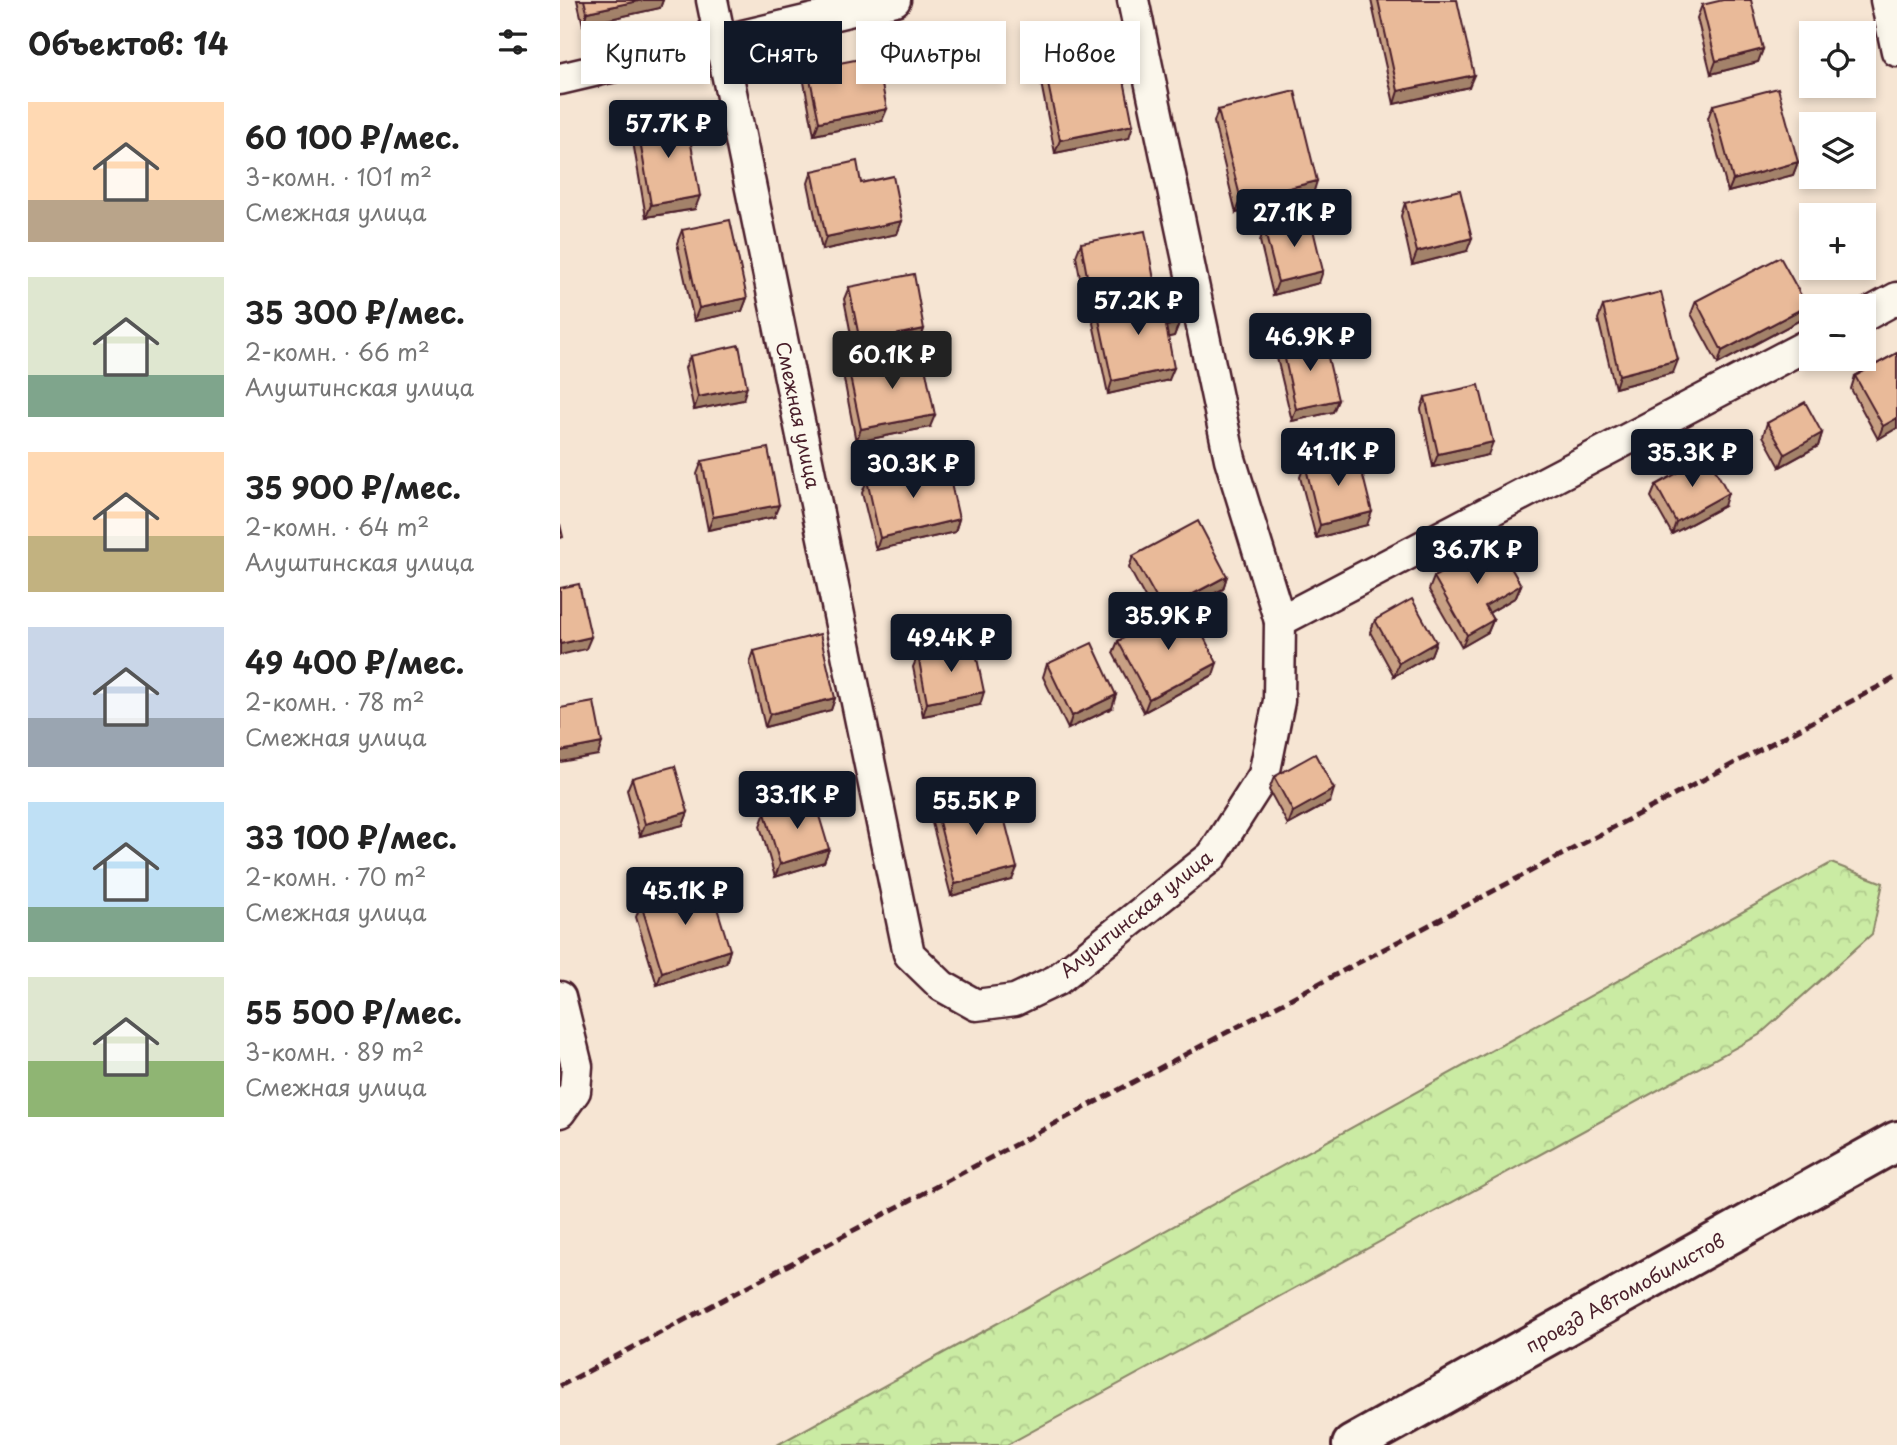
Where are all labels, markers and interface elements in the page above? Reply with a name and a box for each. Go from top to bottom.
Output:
text: Объектов: 14 [28,20,228,65]
chip: Купить [581,21,710,84]
chip: Снять [724,21,842,84]
chip: Фильтры [856,21,1006,84]
chip: Новое [1020,21,1140,84]
map controls [1799,21,1876,371]
button: locate [1799,21,1876,98]
icon: filters [494,23,532,61]
pin: 57.7K ₽ [603,100,733,160]
text: 57.7K ₽ [625,105,711,140]
button: layers [1799,112,1876,189]
text: 60 100 ₽/мес. [245,114,460,159]
icon: home [84,130,168,214]
text: 3-комн. · 101 m² [245,159,432,194]
pin: 27.1K ₽ [1229,190,1359,249]
text: Смежная улица [245,194,426,229]
text: 27.1K ₽ [1252,194,1336,229]
button: + [1799,203,1876,280]
pin: 57.2K ₽ [1073,278,1203,337]
text: 57.2K ₽ [1093,282,1183,317]
text: 35 300 ₽/мес. [245,289,465,334]
button: − [1799,294,1876,371]
icon: home [84,305,168,389]
pin: 46.9K ₽ [1245,314,1375,373]
text: 46.9K ₽ [1265,318,1355,353]
pin: 60.1K ₽ [827,332,957,391]
text: 2-комн. · 66 m² [245,334,430,369]
text: 60.1K ₽ [849,336,935,371]
street label: Смежная улица [770,339,828,491]
text: Алуштинская улица [245,369,474,404]
pin: 41.1K ₽ [1273,428,1403,488]
pin: 35.3K ₽ [1627,430,1757,489]
text: 41.1K ₽ [1297,433,1379,468]
text: 35.3K ₽ [1647,434,1737,469]
pin: 30.3K ₽ [848,440,978,500]
text: 30.3K ₽ [867,445,959,480]
text: 35 900 ₽/мес. [245,464,461,509]
icon: home [84,480,168,564]
text: 2-комн. · 64 m² [245,509,429,544]
pin: 36.7K ₽ [1412,526,1542,586]
text: 36.7K ₽ [1432,531,1522,566]
text: Алуштинская улица [245,544,474,579]
pin: 35.9K ₽ [1103,592,1233,652]
text: 35.9K ₽ [1124,597,1212,632]
pin: 49.4K ₽ [886,614,1016,674]
text: 49.4K ₽ [907,619,995,654]
text: 49 400 ₽/мес. [245,639,464,684]
icon: home [84,655,168,739]
text: 2-комн. · 78 m² [245,684,425,719]
text: Смежная улица [245,719,426,754]
pin: 33.1K ₽ [732,772,862,831]
text: 33.1K ₽ [755,776,839,811]
pin: 55.5K ₽ [911,778,1041,837]
text: 55.5K ₽ [932,782,1020,817]
text: 33 100 ₽/мес. [245,814,457,859]
icon: home [84,830,168,914]
street label: Алуштинская улица [1053,843,1218,984]
text: 2-комн. · 70 m² [245,859,426,894]
pin: 45.1K ₽ [620,867,750,927]
text: 45.1K ₽ [642,872,728,907]
text: Смежная улица [245,894,426,929]
text: 55 500 ₽/мес. [245,989,462,1034]
icon: home [84,1005,168,1089]
text: 3-комн. · 89 m² [245,1034,424,1069]
text: Смежная улица [245,1069,426,1104]
street label: проезд Автомобилистов [1520,1225,1729,1359]

